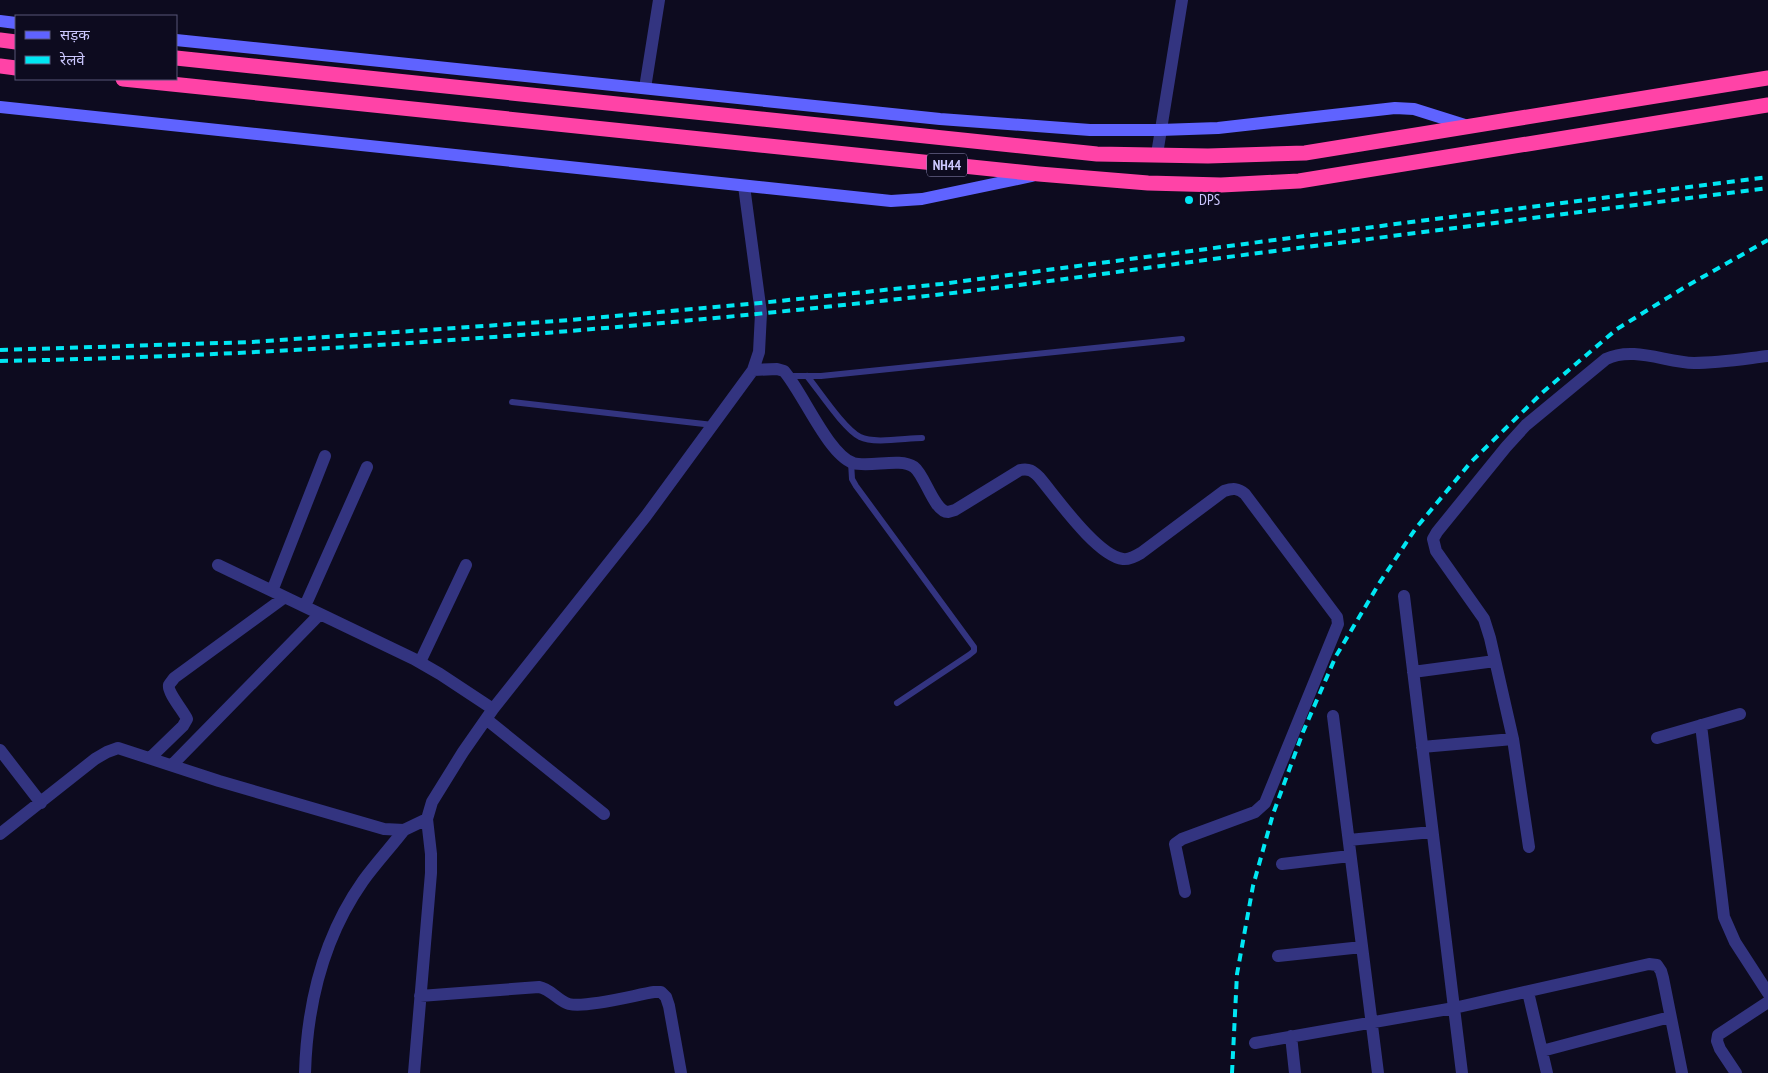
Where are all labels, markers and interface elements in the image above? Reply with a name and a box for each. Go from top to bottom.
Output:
legend [15,15,178,80]
text: सड़क [60,25,90,44]
text: रेलवे [59,50,85,69]
road number: NH44 [927,154,967,176]
place label: DPS [1199,190,1220,209]
marker: DPS [1183,194,1195,206]

